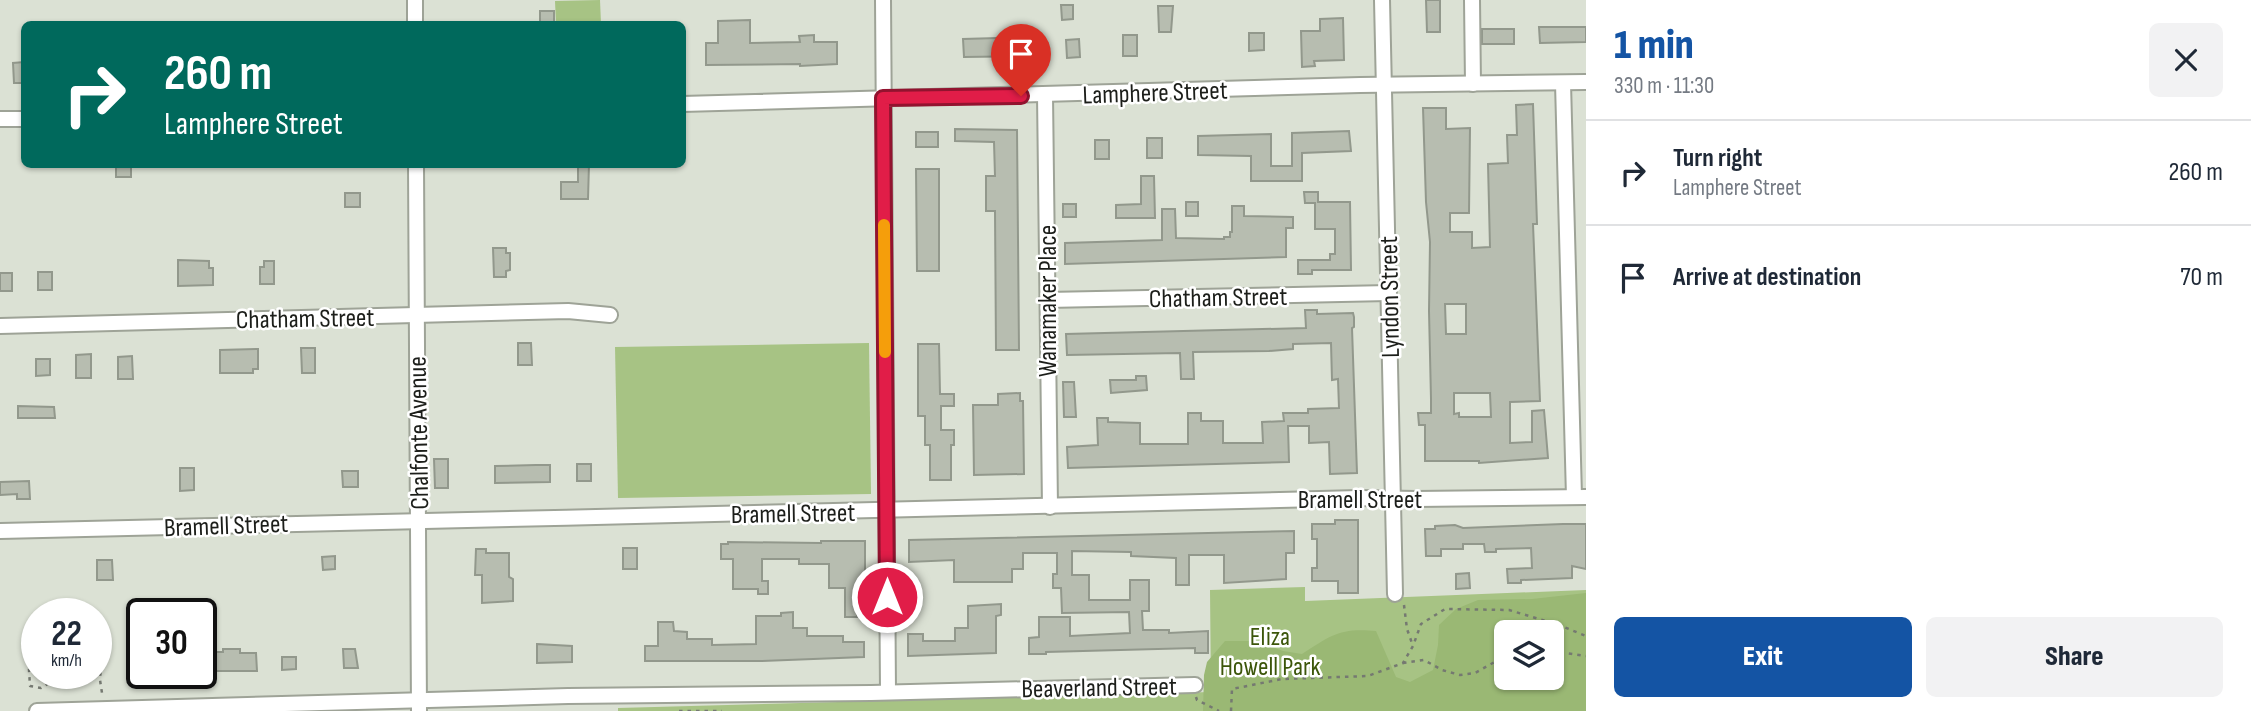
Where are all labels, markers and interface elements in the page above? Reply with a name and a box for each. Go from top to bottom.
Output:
text: 1 min [1614,20,1694,71]
button: close [2149,23,2223,97]
pin [991,24,1051,96]
icon: arrive [1002,35,1040,73]
text: 260 m [164,45,272,104]
icon: right [49,49,140,140]
text: 330 m · 11:30 [1614,72,1714,100]
street label: Lamphere Street [1082,75,1228,112]
text: Lamphere Street [164,105,343,144]
text: Turn right [1673,143,1762,174]
icon: right [1614,154,1652,192]
text: 260 m [2168,157,2223,188]
text: Lamphere Street [1673,174,1801,202]
street label: Wanamaker Place [1033,225,1064,377]
street label: Lyndon Street [1374,236,1407,358]
icon: arrive [1614,259,1652,297]
text: Arrive at destination [1673,262,1861,293]
text: 70 m [2180,262,2223,293]
street label: Chatham Street [1149,282,1288,315]
street label: Chatham Street [236,303,375,336]
street label: Chalfonte Avenue [403,356,436,510]
street label: Bramell Street [1298,485,1422,516]
street label: Bramell Street [731,498,856,531]
street label: Bramell Street [163,509,289,544]
position arrow [850,560,924,634]
speed limit sign: 30 [126,598,217,689]
text: 22 [51,613,82,656]
button: Exit [1614,617,1912,697]
button: Share [1926,617,2223,697]
map controls [1494,620,1564,690]
button: layers [1494,620,1564,690]
park label: Eliza Howell Park [1220,622,1320,683]
text: km/h [51,650,82,671]
street label: Beaverland Street [1021,672,1177,705]

